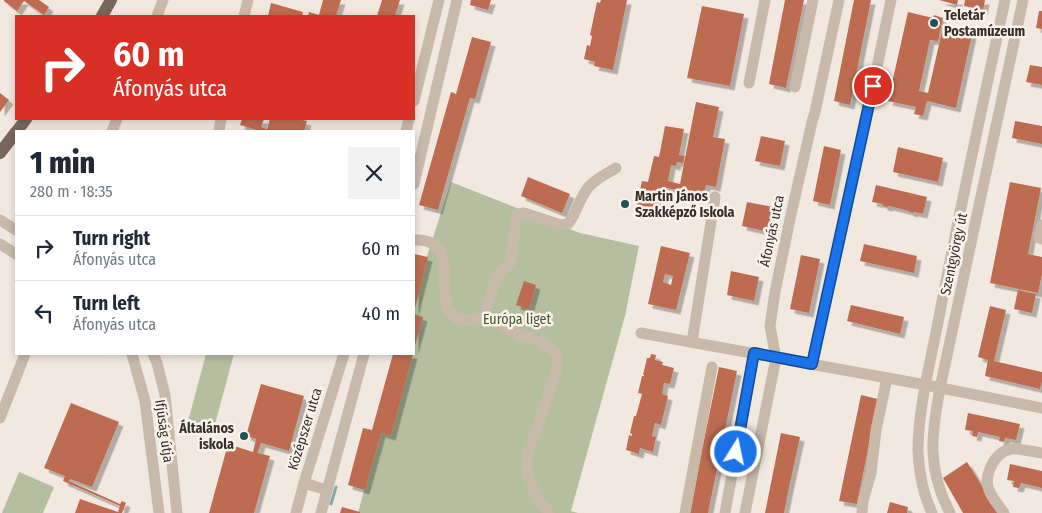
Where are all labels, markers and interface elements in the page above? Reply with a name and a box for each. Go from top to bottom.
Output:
place label: Teletár Postamúzeum [944,7,1026,40]
marker: Teletár Postamúzeum [928,17,940,29]
text: 60 m [113,33,184,75]
icon: right [30,35,95,100]
pin [852,65,894,107]
icon: arrive [859,72,887,100]
text: Áfonyás utca [113,75,227,102]
text: 1 min [30,145,95,181]
button: close [348,147,400,199]
text: 280 m · 18:35 [30,182,113,201]
place label: Martin János Szakképző Iskola [635,188,735,221]
street label: Áfonyás utca [755,193,788,268]
marker: Martin János Szakképző Iskola [619,198,631,210]
street label: Szentgyörgy út [937,211,971,297]
text: Turn right [73,227,150,250]
icon: right [30,234,58,262]
text: 60 m [362,237,400,260]
text: Áfonyás utca [73,250,156,269]
text: Turn left [73,292,140,315]
icon: left [30,299,58,327]
text: 40 m [362,302,400,325]
park label: Európa liget [483,311,551,328]
text: Áfonyás utca [73,315,156,334]
street label: Középszer utca [284,386,326,472]
street label: Ifjúság útja [151,398,177,464]
place label: Általános iskola [178,419,234,453]
position arrow [709,425,761,477]
marker: Általános iskola [238,430,250,442]

